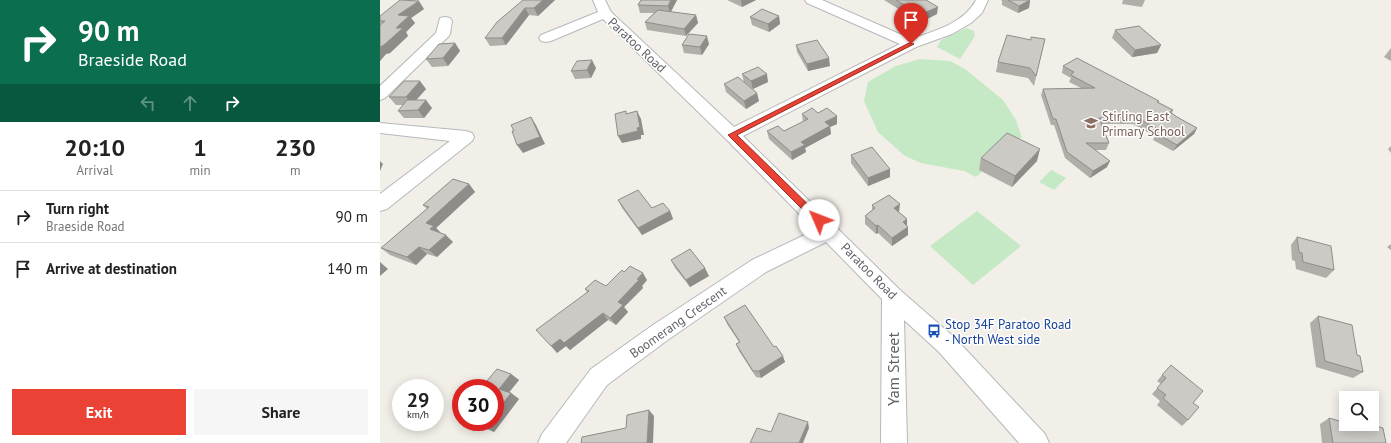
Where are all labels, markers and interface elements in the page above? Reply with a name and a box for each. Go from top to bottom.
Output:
pin [894,3,928,44]
icon: arrive [900,9,922,31]
text: 90 m [78,12,139,49]
street label: Paratoo Road [604,14,670,76]
icon: right [12,16,64,68]
text: Braeside Road [78,48,187,71]
icon: left [137,92,159,114]
icon: ahead [179,92,201,114]
icon: right [221,92,243,114]
place label: Stirling East Primary School [1102,108,1185,140]
school or university icon: Stirling East Primary School [1083,115,1099,131]
text: 20:10 [64,132,125,163]
text: 1 [193,132,207,163]
text: 230 [275,132,316,163]
text: Arrival [77,162,113,179]
text: min [189,162,211,179]
text: m [290,162,301,179]
text: Turn right [46,199,109,218]
position arrow [798,199,840,241]
icon: right [12,206,34,228]
text: 90 m [335,207,368,226]
text: Braeside Road [46,218,125,235]
street label: Paratoo Road [837,239,901,303]
icon: arrive [12,258,34,280]
text: Arrive at destination [46,259,177,278]
text: 140 m [327,259,368,278]
street label: Boomerang Crescent [626,282,730,362]
place label: Stop 34F Paratoo Road - North West side [945,316,1071,348]
bus stop icon: Stop 34F Paratoo Road - North West side [926,323,942,339]
street label: Yam Street [883,332,903,406]
speed limit sign: 30 [452,379,504,431]
text: 29 [407,387,429,413]
button: Exit [12,389,186,435]
button: Share [194,389,368,435]
map controls [1339,391,1379,431]
button: search [1339,391,1379,431]
text: km/h [407,408,429,421]

